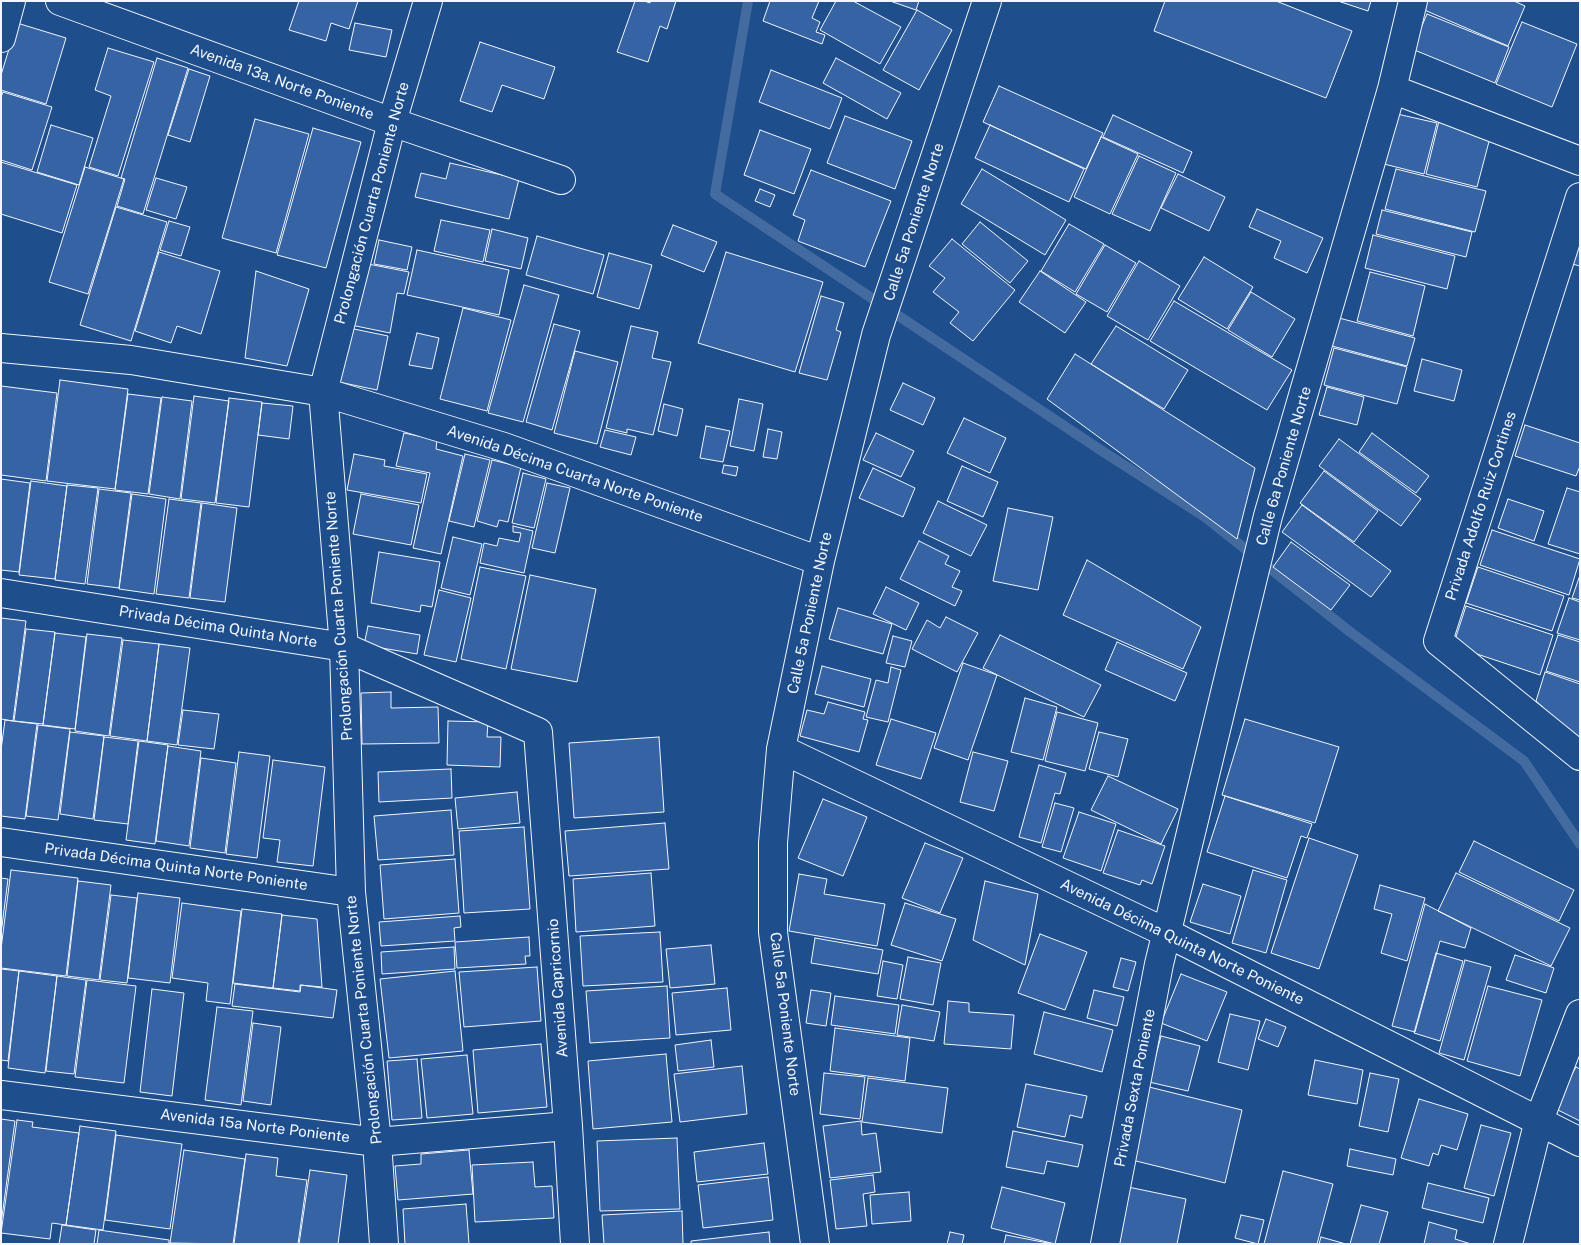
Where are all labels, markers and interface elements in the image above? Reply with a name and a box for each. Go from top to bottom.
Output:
street label: Avenida 13a. Norte Poniente [188,40,376,124]
street label: Prolongación Cuarta Poniente Norte [331,80,413,326]
street label: Calle 5a Poniente Norte [880,141,948,303]
street label: Calle 6a Poniente Norte [1253,384,1315,548]
street label: Privada Adolfo Ruiz Cortines [1442,409,1520,603]
street label: Avenida Décima Cuarta Norte Poniente [445,422,705,526]
street label: Prolongación Cuarta Poniente Norte [321,491,357,741]
street label: Calle 5a Poniente Norte [784,530,836,696]
street label: Privada Décima Quinta Norte [117,602,319,652]
street label: Privada Décima Quinta Norte Poniente [43,840,309,894]
street label: Avenida Décima Quinta Norte Poniente [1057,875,1307,1009]
street label: Prolongación Cuarta Poniente Norte [342,895,386,1145]
street label: Avenida Capricornio [544,918,572,1058]
street label: Calle 5a Poniente Norte [766,931,804,1097]
street label: Privada Sexta Poniente [1111,1007,1159,1169]
street label: Avenida 15a Norte Poniente [159,1105,351,1147]

